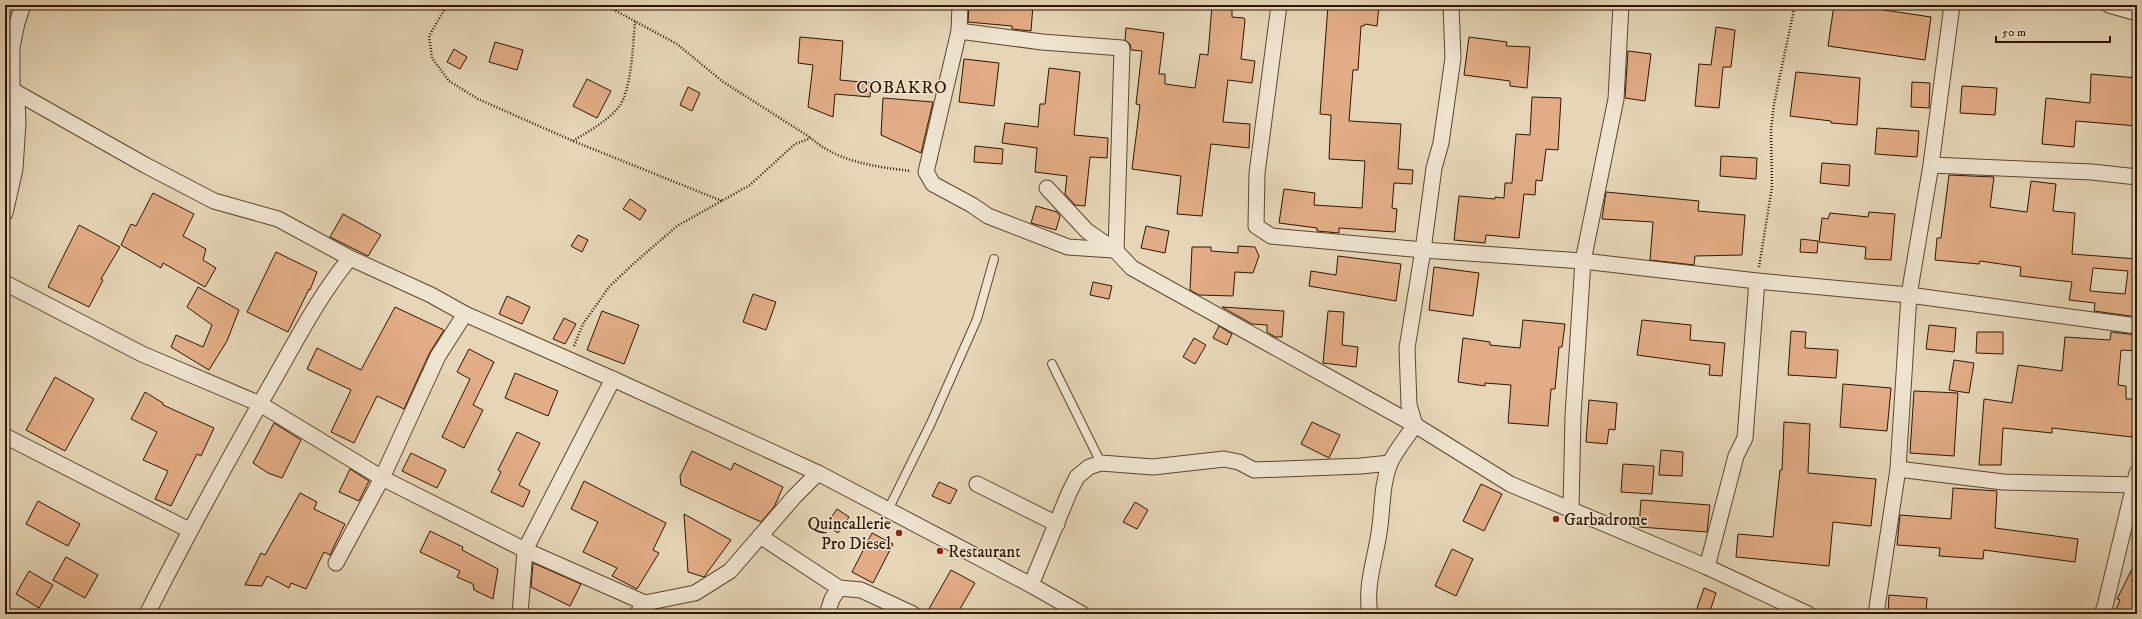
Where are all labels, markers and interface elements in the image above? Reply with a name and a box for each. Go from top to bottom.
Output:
scale bar [1996,18,2110,44]
text: 50 m [2002,25,2026,40]
district label: COBAKRO [856,77,948,99]
place label: Garbadrome [1564,509,1647,531]
place label: Quincallerie Pro Diesel [807,513,891,555]
marker: Garbadrome [1551,514,1561,524]
marker: Quincallerie Pro Diesel [894,528,904,538]
place label: Restaurant [948,541,1021,563]
marker: Restaurant [935,546,945,556]

